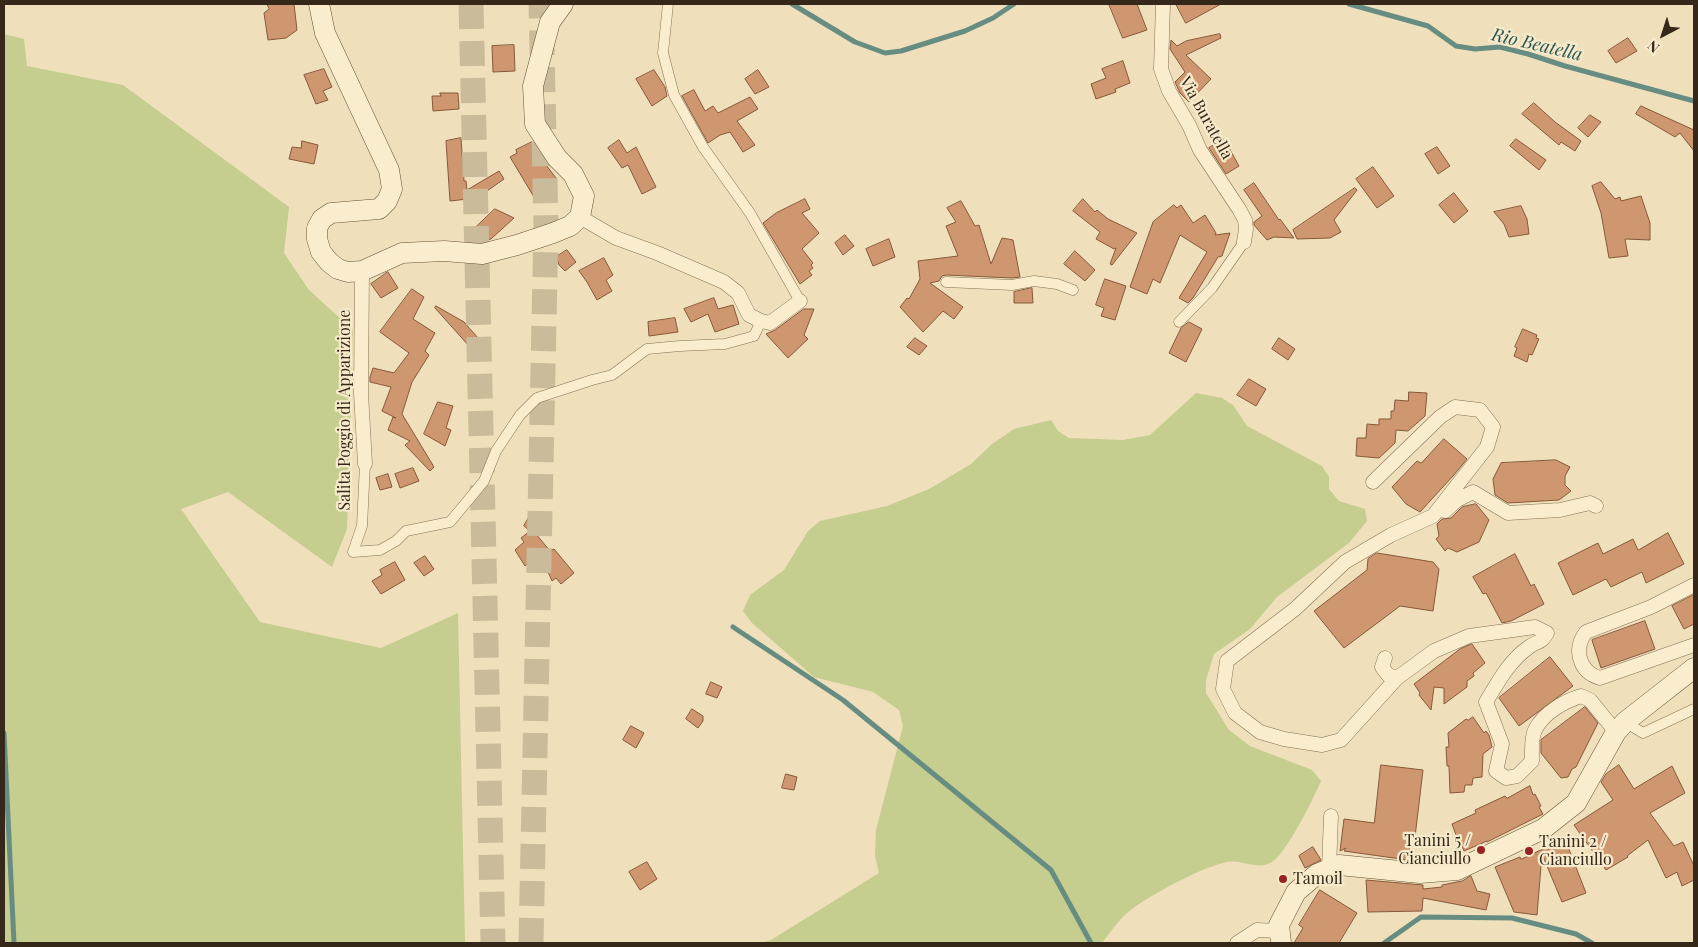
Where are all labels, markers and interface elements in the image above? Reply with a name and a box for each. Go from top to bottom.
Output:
north arrow [1638,10,1688,60]
water label: Rio Beatella [1490,24,1584,66]
text: N [1643,36,1663,57]
street label: Via Buratella [1175,73,1237,163]
street label: Salita Poggio di Apparizione [335,310,355,510]
place label: Tanini 5 / Cianciullo [1398,831,1471,869]
place label: Tanini 2 / Cianciullo [1539,832,1612,870]
marker: Tanini 5 / Cianciullo [1475,844,1487,856]
marker: Tanini 2 / Cianciullo [1523,845,1535,857]
place label: Tamoil [1293,869,1343,889]
marker: Tamoil [1277,873,1289,885]

